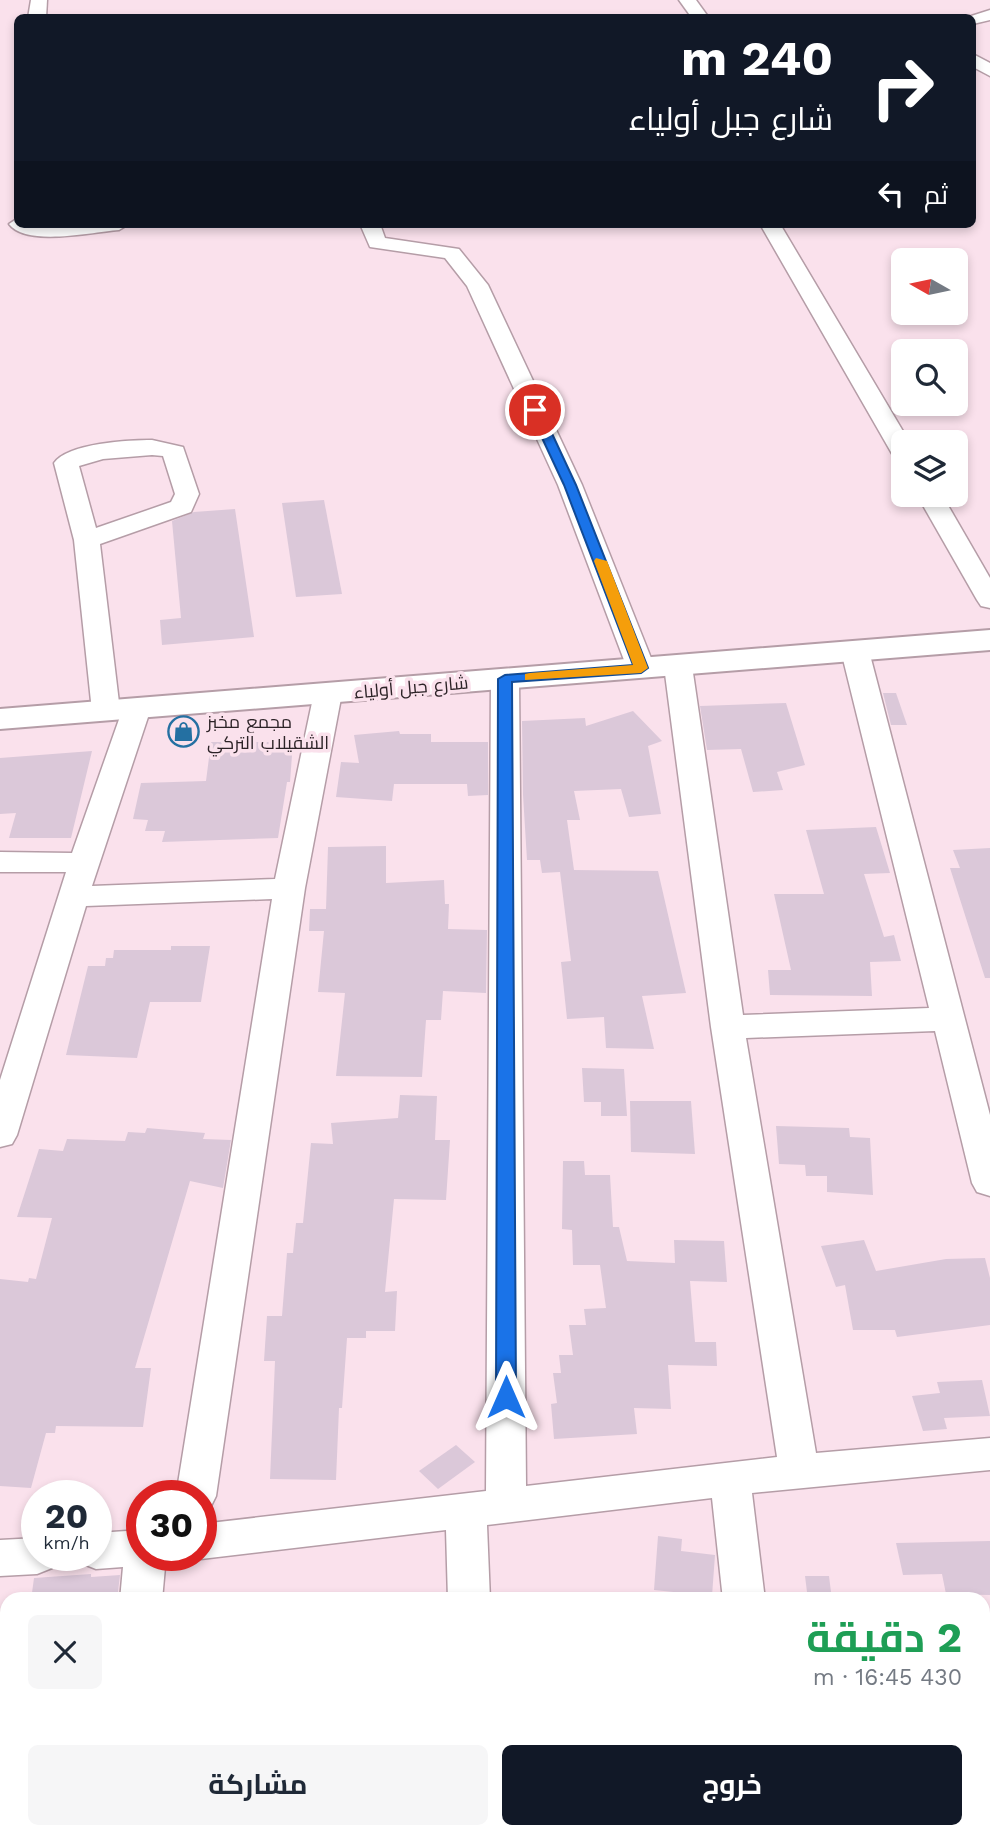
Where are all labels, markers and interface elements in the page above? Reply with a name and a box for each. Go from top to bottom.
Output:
text: 240 m [681,29,833,87]
icon: right [857,42,948,133]
text: شارع جبل أولياء [629,100,833,138]
icon: left [872,175,910,213]
text: ثم [924,180,948,210]
north arrow [891,248,968,326]
map controls [891,248,968,507]
button: search [891,339,968,416]
pin [505,380,565,440]
icon: arrive [516,391,554,429]
button: layers [891,430,968,507]
street label: شارع جبل أولياء [353,672,469,704]
place label: مجمع مخبز الشقيلاب التركي [206,711,329,757]
shop icon: مجمع مخبز الشقيلاب التركي [167,714,201,748]
position arrow [469,1360,543,1434]
speed limit sign: 30 [126,1480,217,1571]
text: 20 [45,1495,88,1537]
text: km/h [43,1532,90,1553]
text: 2 دقيقة [806,1613,962,1662]
button: close [28,1615,102,1689]
text: 430 m · 16:45 [813,1664,962,1691]
button: مشاركة [28,1745,488,1825]
button: خروج [502,1745,962,1825]

